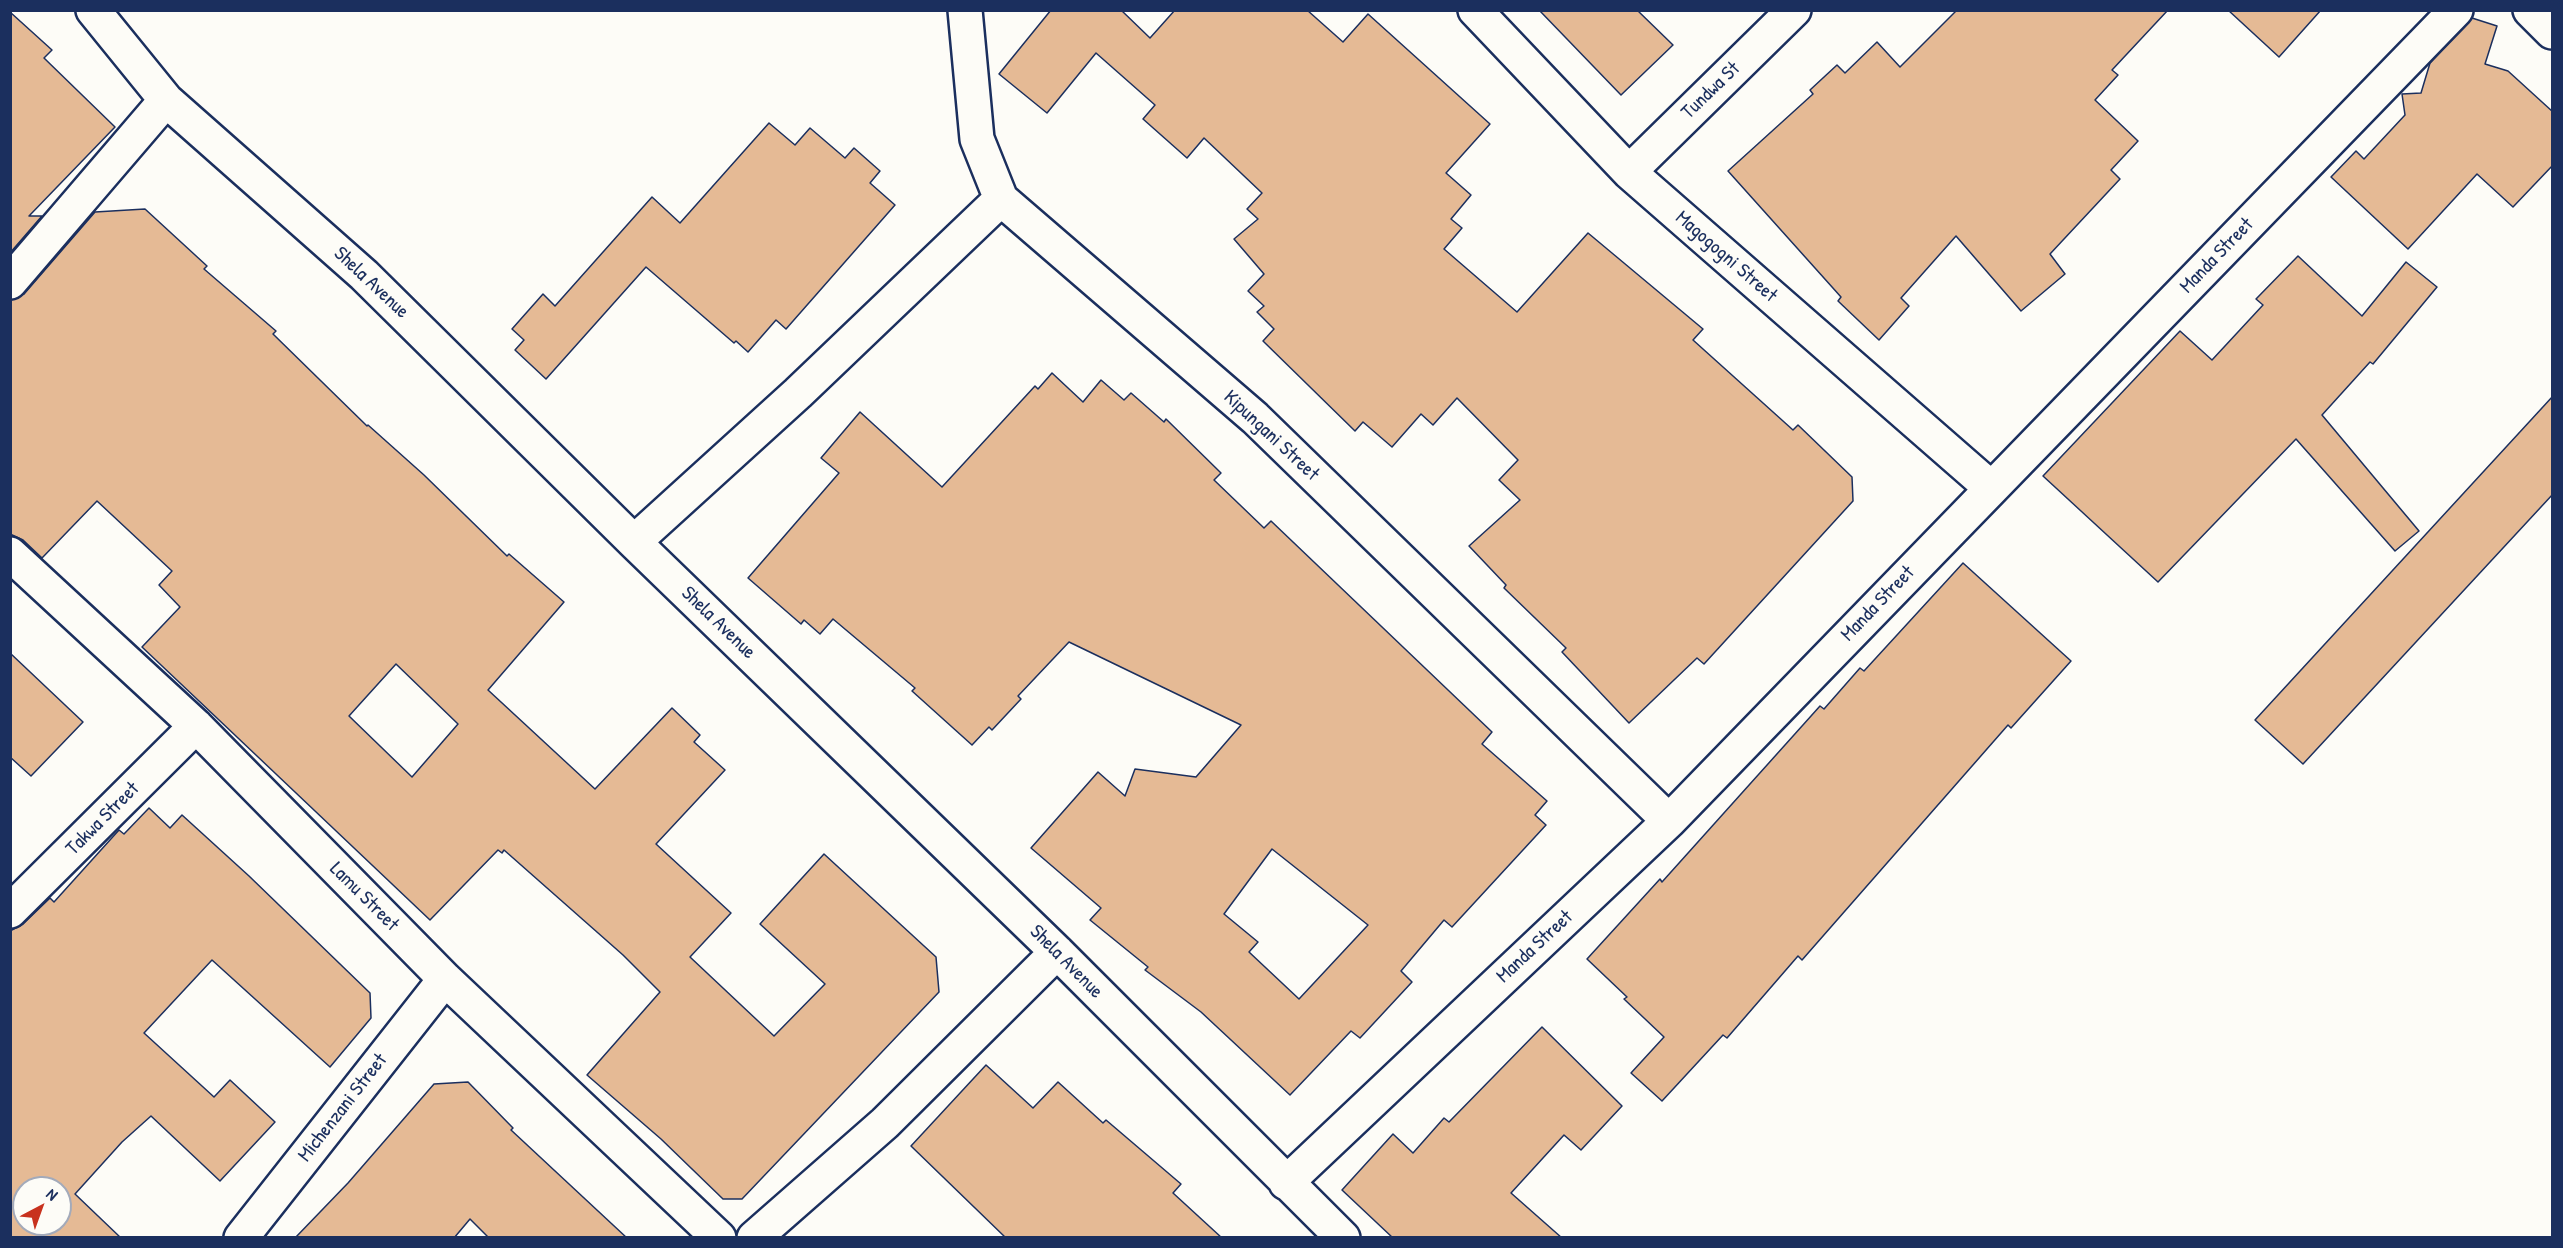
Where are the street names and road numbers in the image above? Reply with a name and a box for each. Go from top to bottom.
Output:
street label: Tundwa St [1677,57,1745,125]
street label: Magogogni Street [1670,206,1782,308]
street label: Manda Street [2175,213,2259,299]
street label: Shela Avenue [328,242,414,324]
street label: Kipungani Street [1218,386,1324,486]
street label: Manda Street [1836,561,1920,647]
street label: Shela Avenue [676,582,760,664]
street label: Takwa Street [61,777,145,861]
street label: Lamu Street [324,857,404,937]
street label: Manda Street [1492,906,1578,988]
street label: Shela Avenue [1024,920,1108,1004]
street label: Michenzani Street [293,1049,393,1167]

